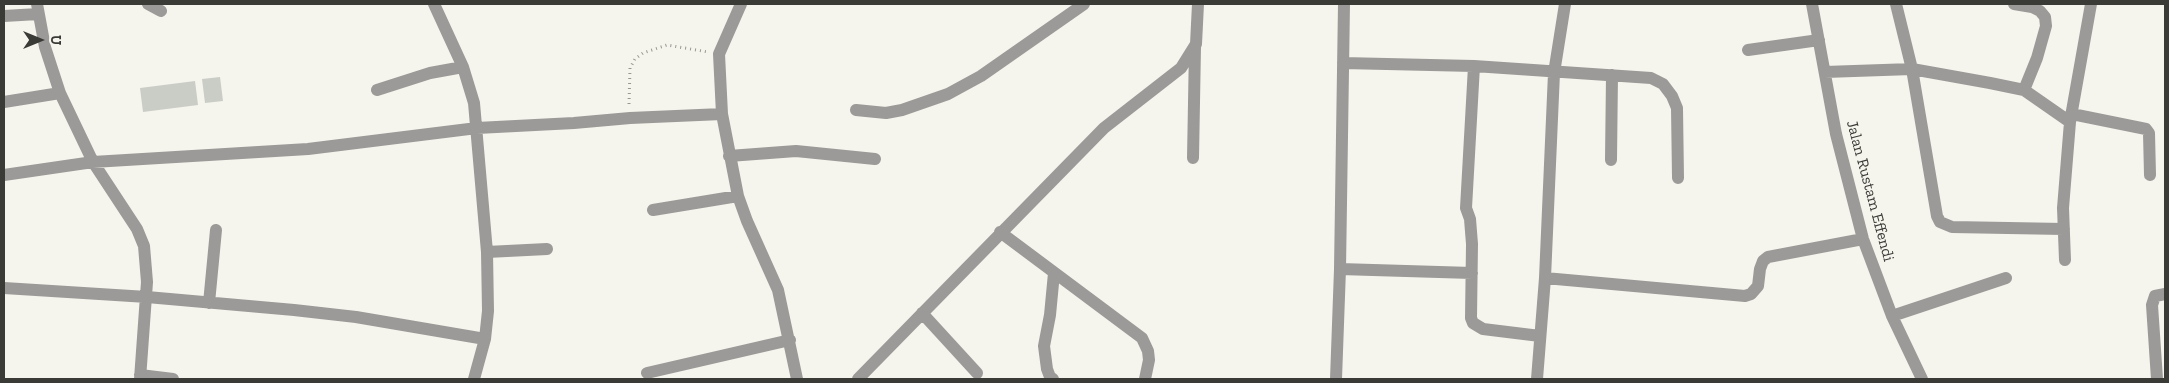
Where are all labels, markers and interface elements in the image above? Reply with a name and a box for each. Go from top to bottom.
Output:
north arrow [15,15,65,65]
text: U [47,35,64,45]
street label: Jalan Rustam Effendi [1842,118,1898,264]

